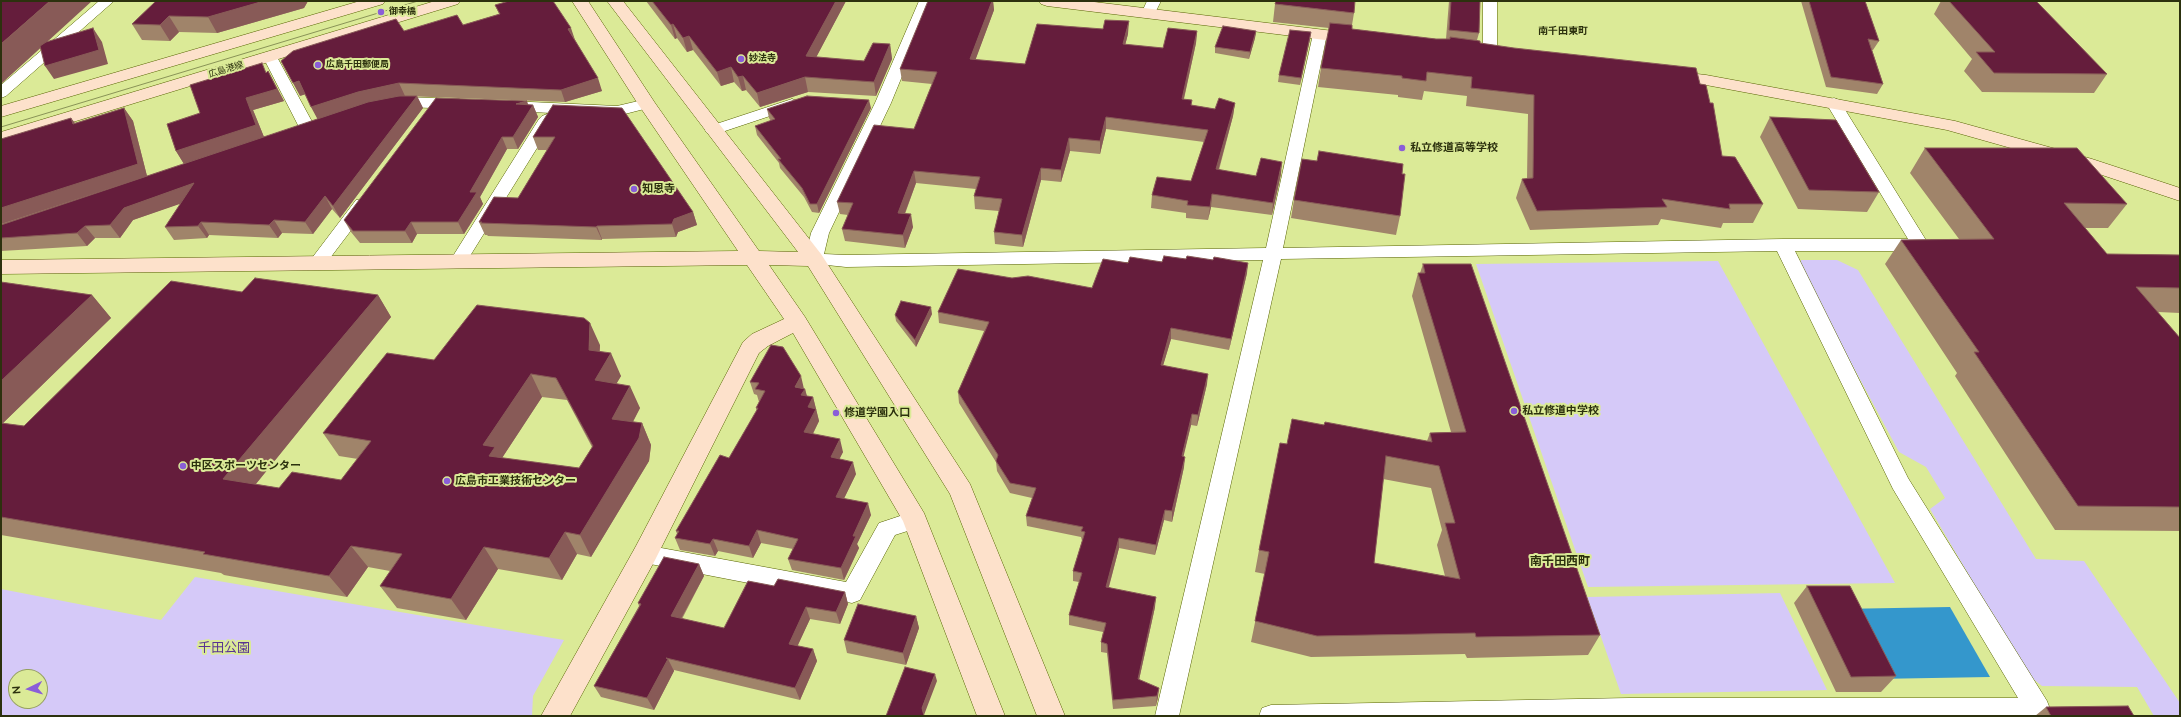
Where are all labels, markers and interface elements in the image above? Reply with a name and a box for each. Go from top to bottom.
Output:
marker: 御幸橋 [376,7,386,17]
place label: 御幸橋 [389,7,416,17]
district label: 南千田東町 [1538,26,1588,38]
marker: 妙法寺 [736,54,746,64]
place label: 妙法寺 [749,54,776,64]
street label: 広島港線 [207,60,245,80]
marker: 広島千田郵便局 [313,60,323,70]
place label: 広島千田郵便局 [326,60,389,70]
place label: 私立修道高等学校 [1410,141,1498,155]
marker: 私立修道高等学校 [1397,143,1407,153]
place label: 知恩寺 [642,182,675,196]
marker: 知恩寺 [629,184,639,194]
place label: 私立修道中学校 [1522,404,1599,418]
place label: 修道学園入口 [844,406,910,420]
marker: 私立修道中学校 [1509,406,1519,416]
marker: 修道学園入口 [831,408,841,418]
place label: 中区スポーツセンター [191,459,301,473]
marker: 中区スポーツセンター [178,461,188,471]
place label: 広島市工業技術センター [455,474,576,488]
marker: 広島市工業技術センター [442,476,452,486]
district label: 南千田西町 [1530,555,1590,569]
park label: 千田公園 [198,641,250,657]
north arrow [8,669,48,709]
text: N [9,685,24,695]

